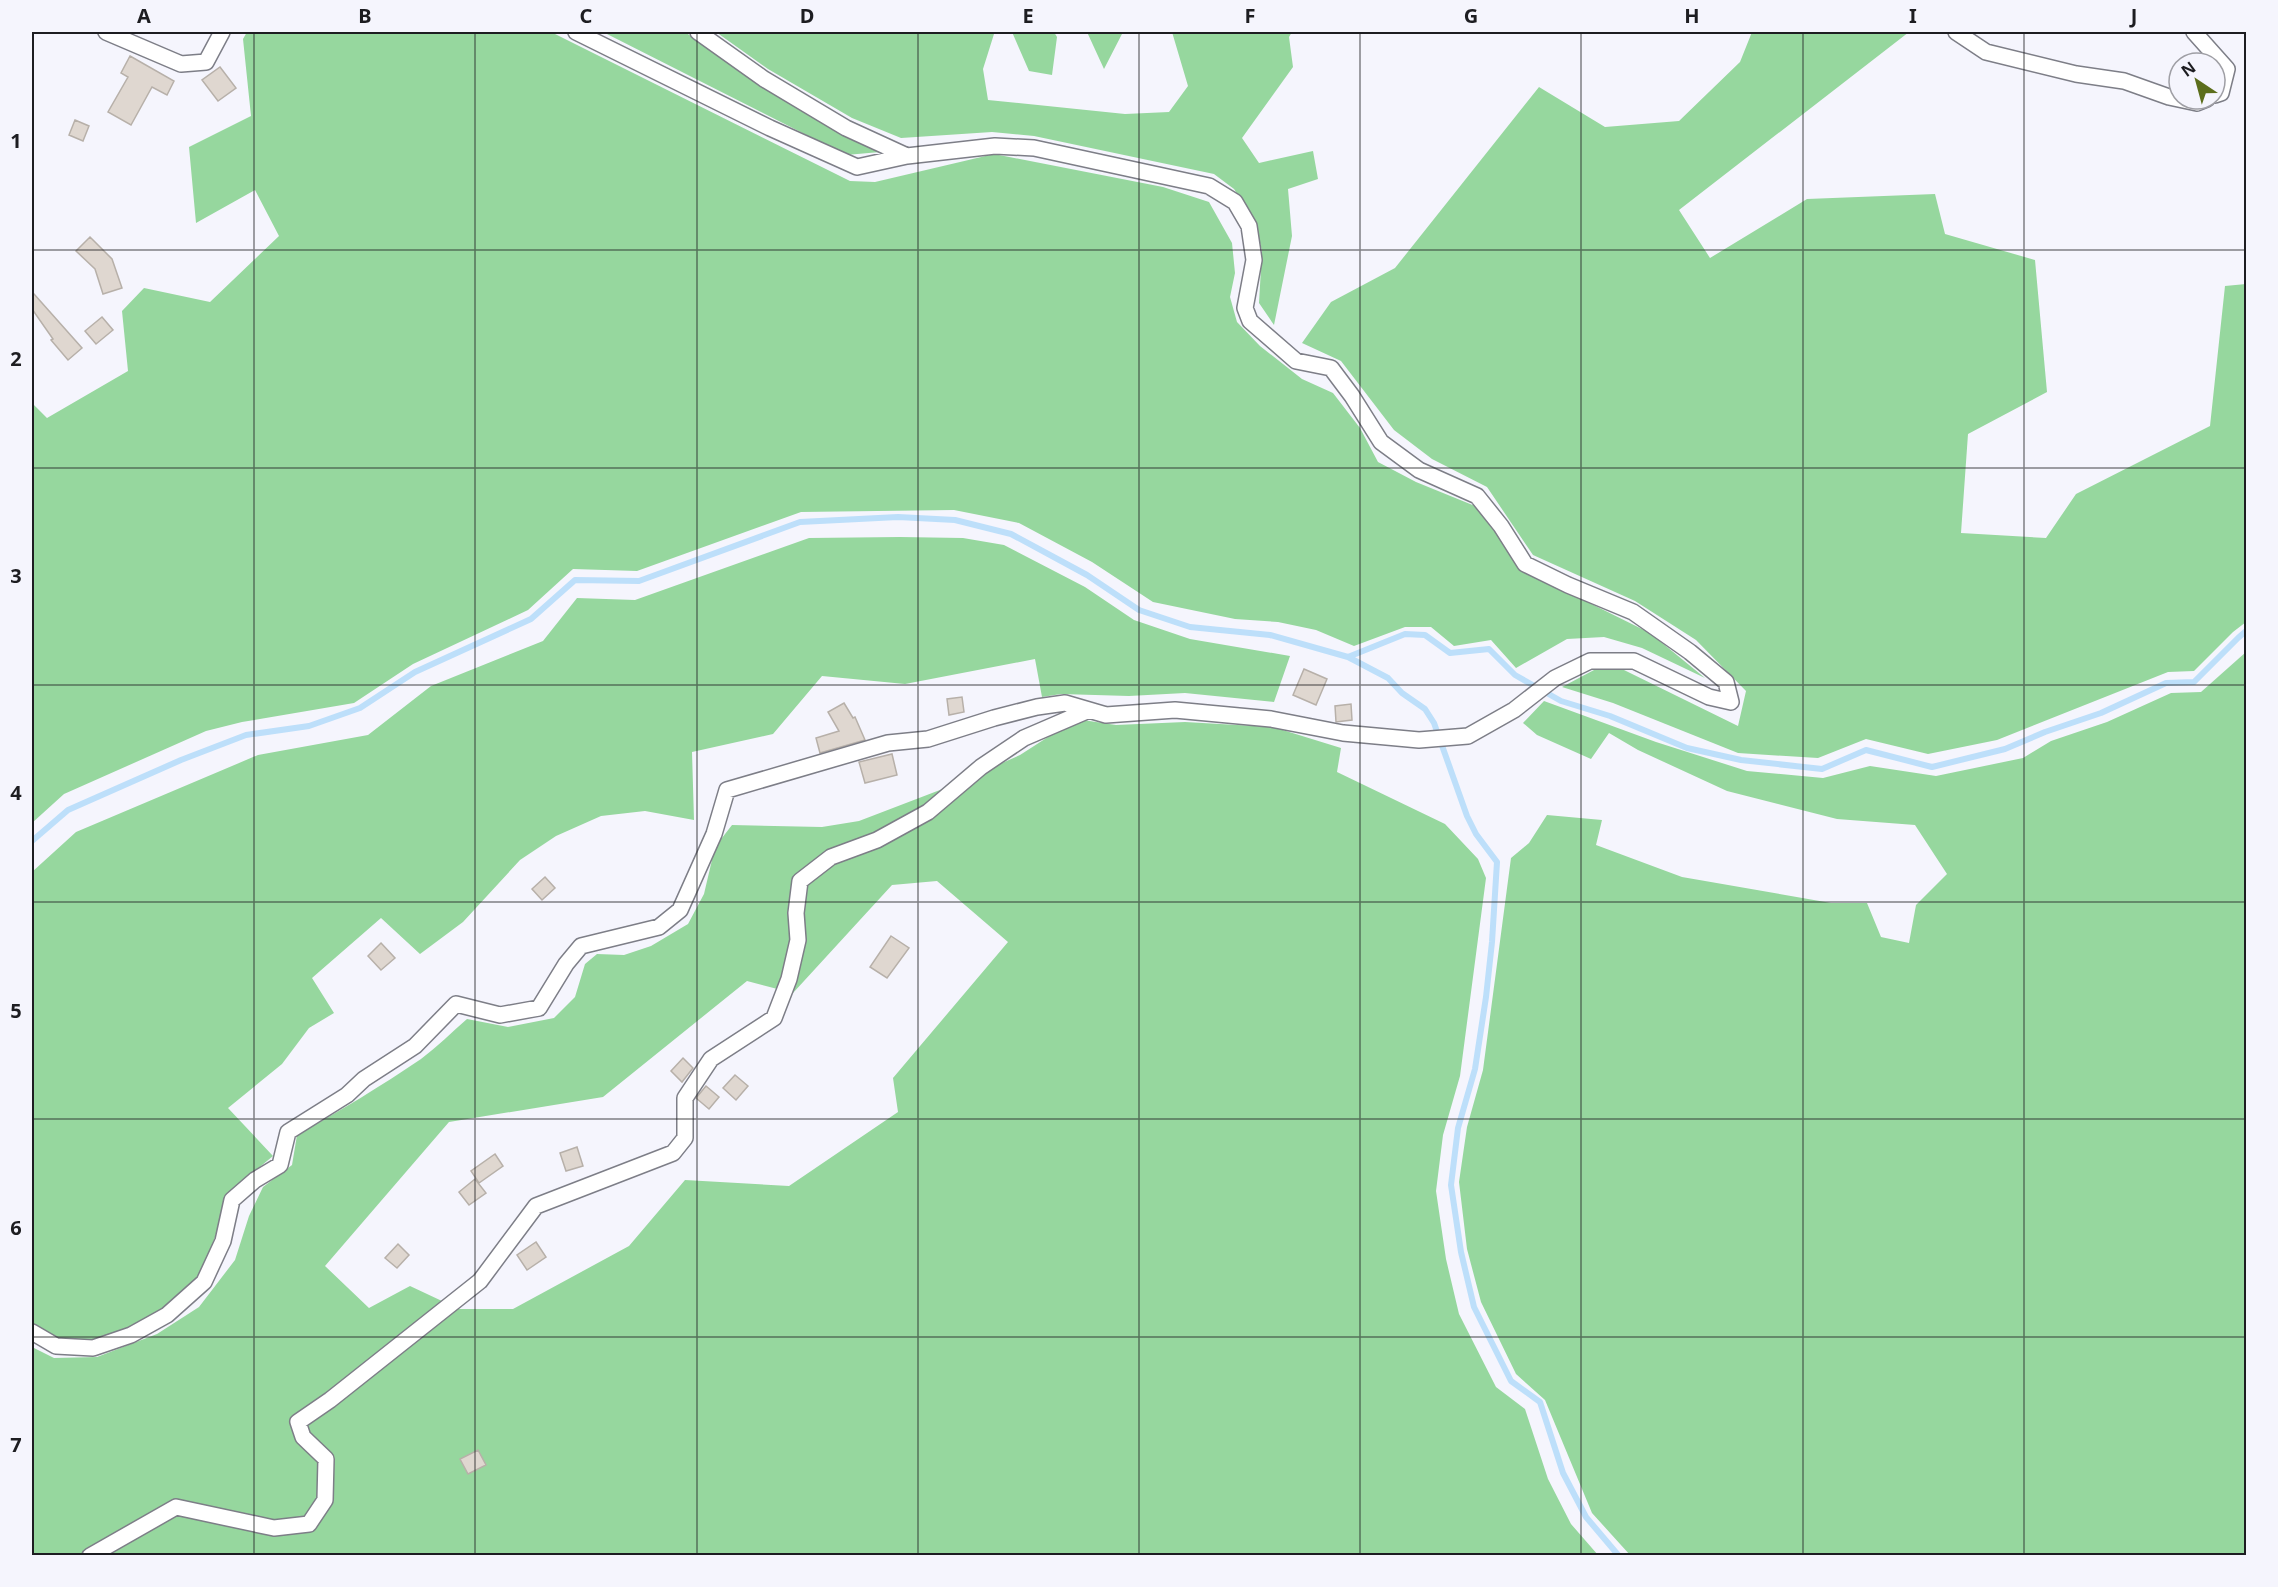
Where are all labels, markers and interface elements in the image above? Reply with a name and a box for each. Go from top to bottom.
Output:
text: A [137,2,151,29]
text: B [358,2,372,29]
text: C [580,2,593,29]
text: D [800,2,814,29]
text: E [1022,2,1034,29]
text: F [1245,2,1255,29]
text: G [1464,2,1478,29]
text: H [1684,2,1700,29]
text: I [1909,2,1917,29]
text: J [2129,2,2137,29]
north arrow [2167,51,2227,111]
text: N [2176,56,2200,82]
text: 1 [10,127,22,154]
text: 2 [10,345,22,372]
text: 3 [10,562,22,589]
text: 4 [10,779,22,806]
text: 5 [10,997,22,1024]
text: 6 [10,1214,22,1241]
text: 7 [10,1431,22,1458]

